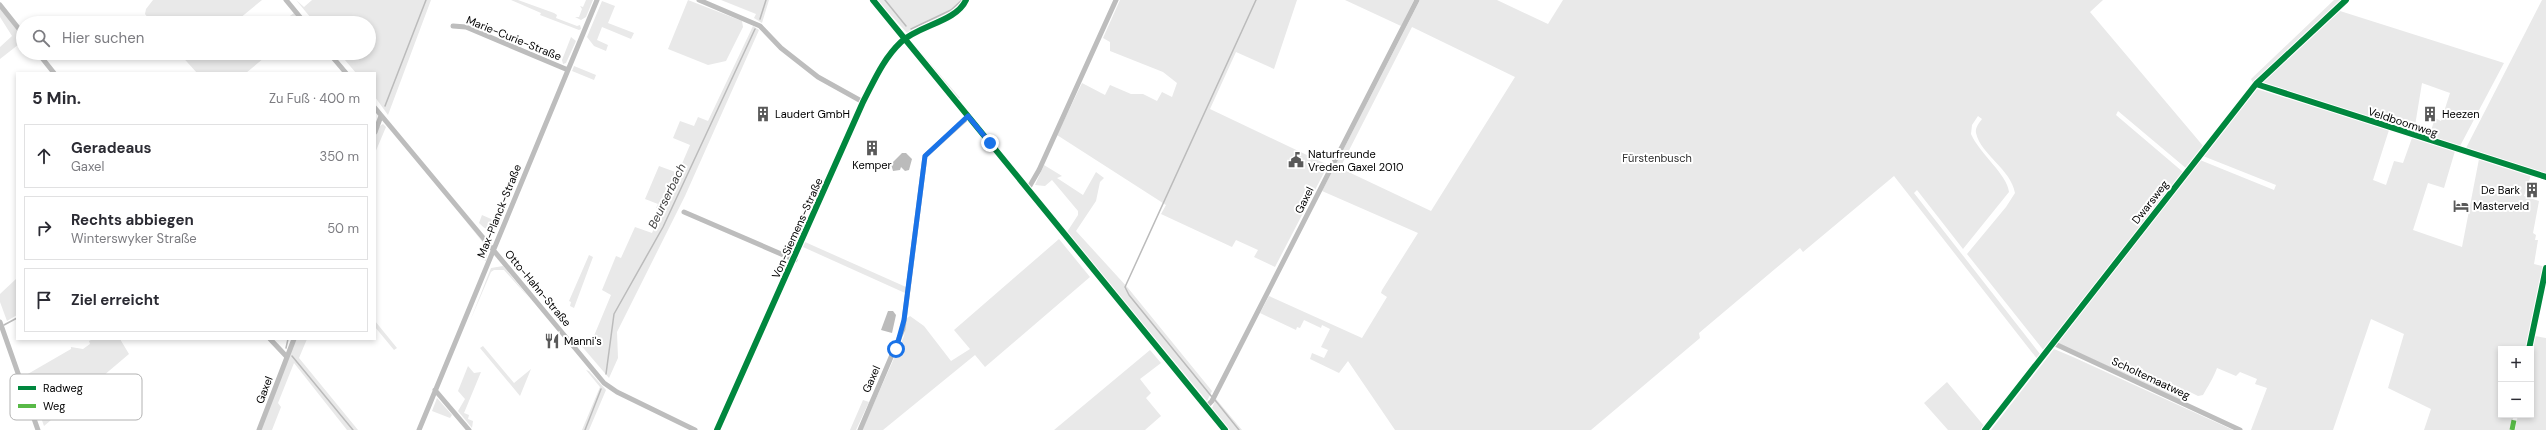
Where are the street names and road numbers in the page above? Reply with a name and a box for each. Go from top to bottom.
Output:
street label: Marie-Curie-Straße [464,13,564,63]
street label: Veldboomweg [2366,104,2440,140]
street label: Max-Planck-Straße [474,162,524,260]
street label: Von-Siemens-Straße [769,176,825,280]
street label: Dwarsweg [2129,177,2171,227]
street label: Gaxel [1291,184,1317,216]
street label: Otto-Hahn-Straße [502,247,574,329]
street label: Scholtemaatweg [2110,354,2192,402]
street label: Gaxel [859,363,883,395]
street label: Gaxel [252,374,276,406]

